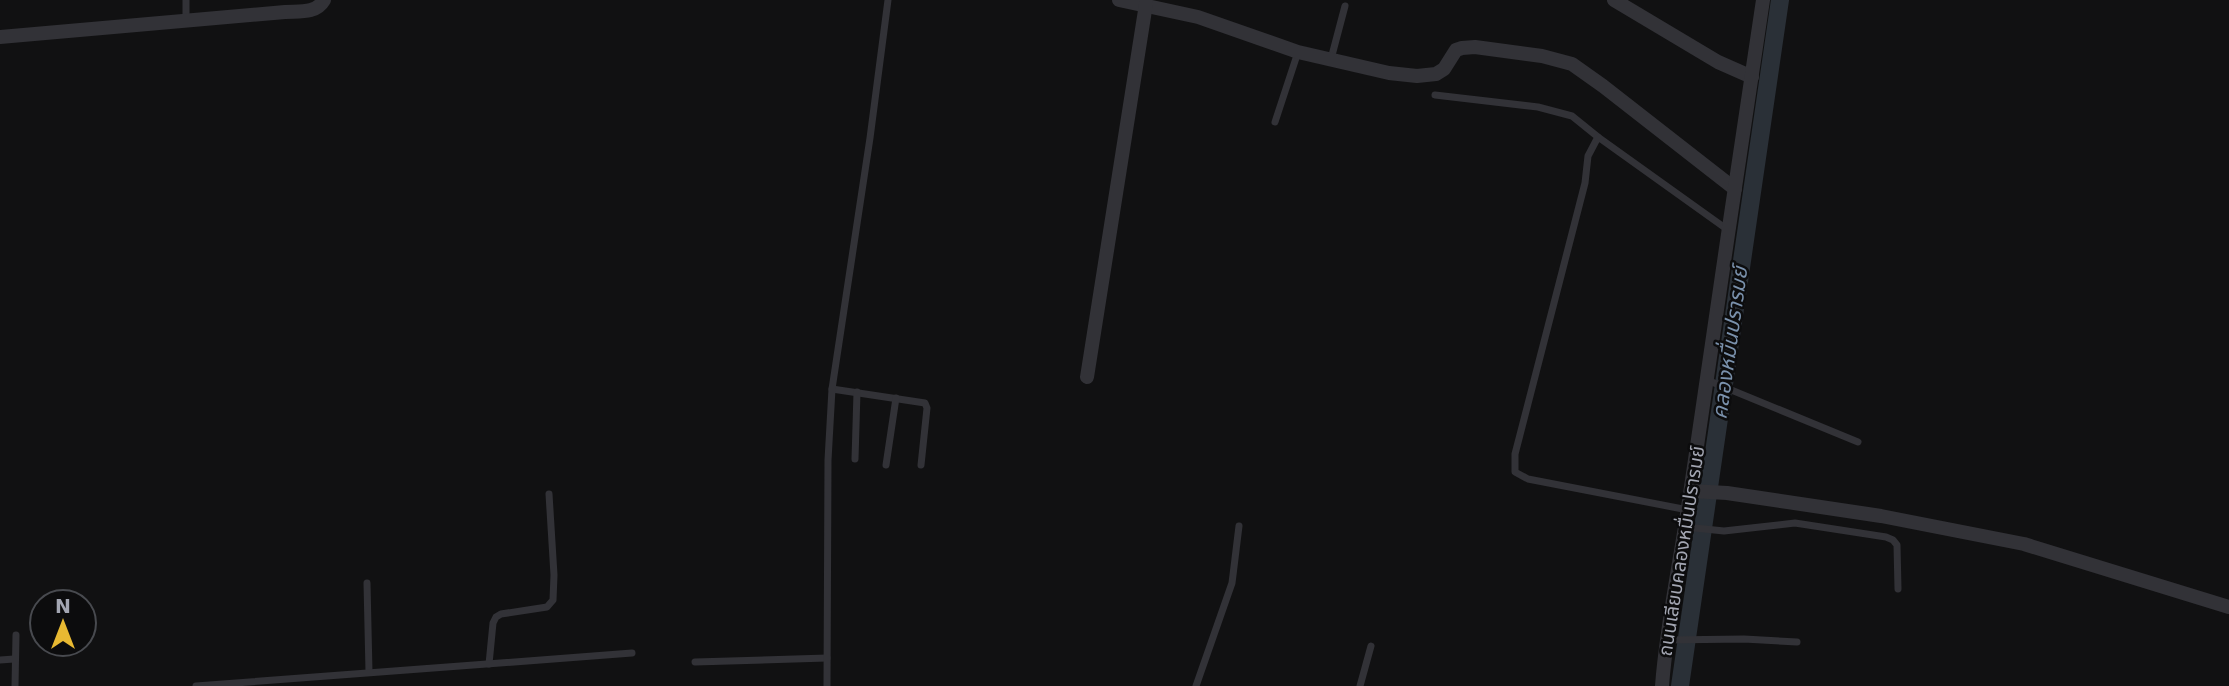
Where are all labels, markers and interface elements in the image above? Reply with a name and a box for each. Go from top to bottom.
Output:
water label: คลองหมื่นปรารมย์ [1704,261,1753,421]
street label: ถนนเลียบคลองหมื่นปรารมย์ [1652,444,1709,658]
north arrow [28,588,98,658]
text: N [55,595,71,617]

